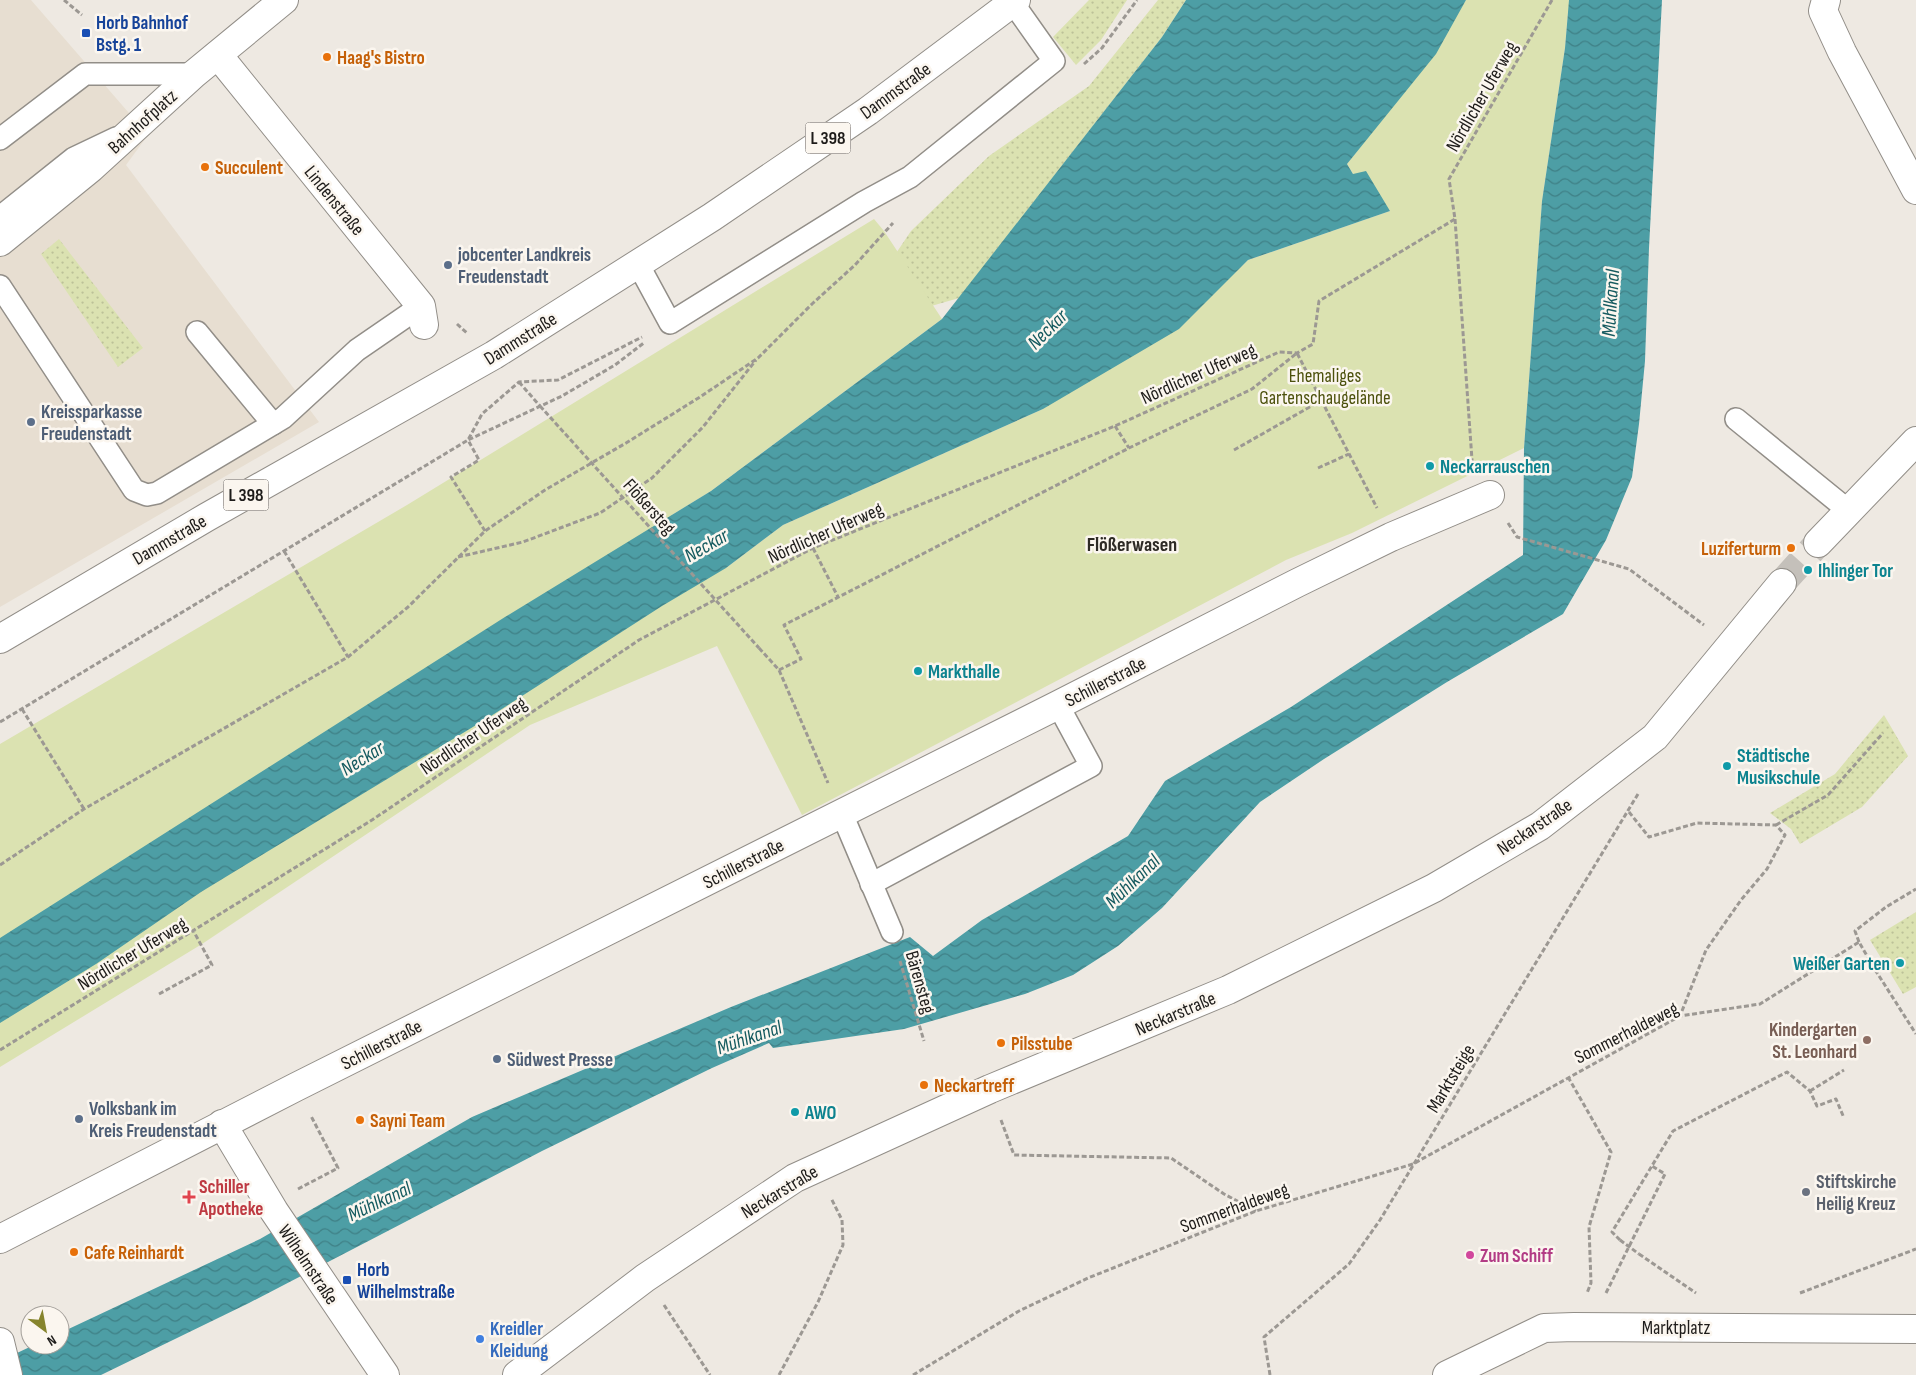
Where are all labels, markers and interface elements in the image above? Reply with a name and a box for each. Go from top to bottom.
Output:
place label: Horb Bahnhof Bstg. 1 [96,12,189,57]
marker: Horb Bahnhof Bstg. 1 [80,27,92,39]
street label: Nördlicher Uferweg [1441,37,1523,156]
place label: Haag's Bistro [337,47,425,70]
marker: Haag's Bistro [321,51,333,63]
street label: Dammstraße [856,58,936,125]
street label: Bahnhofplatz [104,85,182,159]
road number: L 398 [806,122,850,154]
place label: Succulent [215,157,283,180]
marker: Succulent [199,161,211,173]
street label: Lindenstraße [299,161,369,240]
place label: jobcenter Landkreis Freudenstadt [457,244,591,289]
marker: jobcenter Landkreis Freudenstadt [442,259,454,271]
water label: Mühlkanal [1597,267,1625,337]
water label: Neckar [1023,304,1074,355]
street label: Dammstraße [480,308,561,371]
street label: Nördlicher Uferweg [1137,339,1260,410]
park label: Ehemaliges Gartenschaugelände [1259,365,1391,410]
place label: Kreissparkasse Freudenstadt [41,401,142,446]
marker: Kreissparkasse Freudenstadt [25,416,37,428]
place label: Neckarrauschen [1440,456,1550,479]
marker: Neckarrauschen [1424,460,1436,472]
street label: Flößersteg [618,474,680,540]
road number: L 398 [224,480,268,510]
street label: Nördlicher Uferweg [764,498,887,569]
street label: Dammstraße [129,510,211,571]
water label: Neckar [680,523,734,568]
district label: Flößerwasen [1087,533,1177,557]
place label: Luziferturm [1701,538,1781,561]
marker: Luziferturm [1785,542,1797,554]
place label: Ihlinger Tor [1818,560,1893,583]
marker: Ihlinger Tor [1802,564,1814,576]
street label: Schillerstraße [1061,652,1150,713]
place label: Markthalle [928,661,1000,684]
marker: Markthalle [912,665,924,677]
street label: Nördlicher Uferweg [416,692,532,780]
water label: Neckar [336,736,390,781]
place label: Städtische Musikschule [1737,745,1820,790]
marker: Städtische Musikschule [1721,760,1733,772]
street label: Neckarstraße [1493,794,1577,861]
street label: Schillerstraße [699,834,788,895]
water label: Mühlkanal [1100,849,1166,914]
street label: Nördlicher Uferweg [74,912,192,996]
street label: Bärensteg [900,948,940,1017]
place label: Weißer Garten [1793,953,1890,976]
marker: Weißer Garten [1894,957,1906,969]
street label: Neckarstraße [1132,987,1219,1042]
street label: Sommerhaldeweg [1571,997,1683,1069]
street label: Schillerstraße [337,1015,426,1076]
water label: Mühlkanal [714,1015,786,1060]
place label: Kindergarten St. Leonhard [1769,1019,1857,1064]
place label: Pilsstube [1011,1033,1073,1056]
marker: Kindergarten St. Leonhard [1861,1034,1873,1046]
marker: Pilsstube [995,1037,1007,1049]
street label: Marktsteige [1422,1040,1481,1117]
place label: Südwest Presse [507,1049,613,1072]
marker: Südwest Presse [491,1053,503,1065]
place label: Neckartreff [934,1075,1015,1098]
marker: Neckartreff [918,1079,930,1091]
place label: Volksbank im Kreis Freudenstadt [89,1098,217,1143]
place label: AWO [804,1102,837,1125]
marker: AWO [789,1106,801,1118]
place label: Sayni Team [370,1110,445,1133]
marker: Volksbank im Kreis Freudenstadt [73,1113,85,1125]
marker: Sayni Team [354,1114,366,1126]
street label: Neckarstraße [737,1160,822,1224]
place label: Stiftskirche Heilig Kreuz [1816,1171,1896,1216]
place label: Schiller Apotheke [198,1176,263,1221]
water label: Mühlkanal [344,1176,416,1227]
street label: Sommerhaldeweg [1177,1178,1292,1239]
marker: Stiftskirche Heilig Kreuz [1800,1186,1812,1198]
marker: Schiller Apotheke [183,1191,195,1203]
street label: Wilhelmstraße [273,1220,343,1309]
place label: Cafe Reinhardt [84,1242,184,1265]
place label: Zum Schiff [1480,1245,1554,1268]
marker: Cafe Reinhardt [68,1246,80,1258]
marker: Zum Schiff [1464,1249,1476,1261]
place label: Horb Wilhelmstraße [357,1259,455,1304]
marker: Horb Wilhelmstraße [341,1274,353,1286]
north arrow [20,1305,70,1355]
street label: Marktplatz [1642,1317,1710,1340]
place label: Kreidler Kleidung [490,1318,548,1363]
text: N [44,1331,59,1350]
marker: Kreidler Kleidung [474,1333,486,1345]

